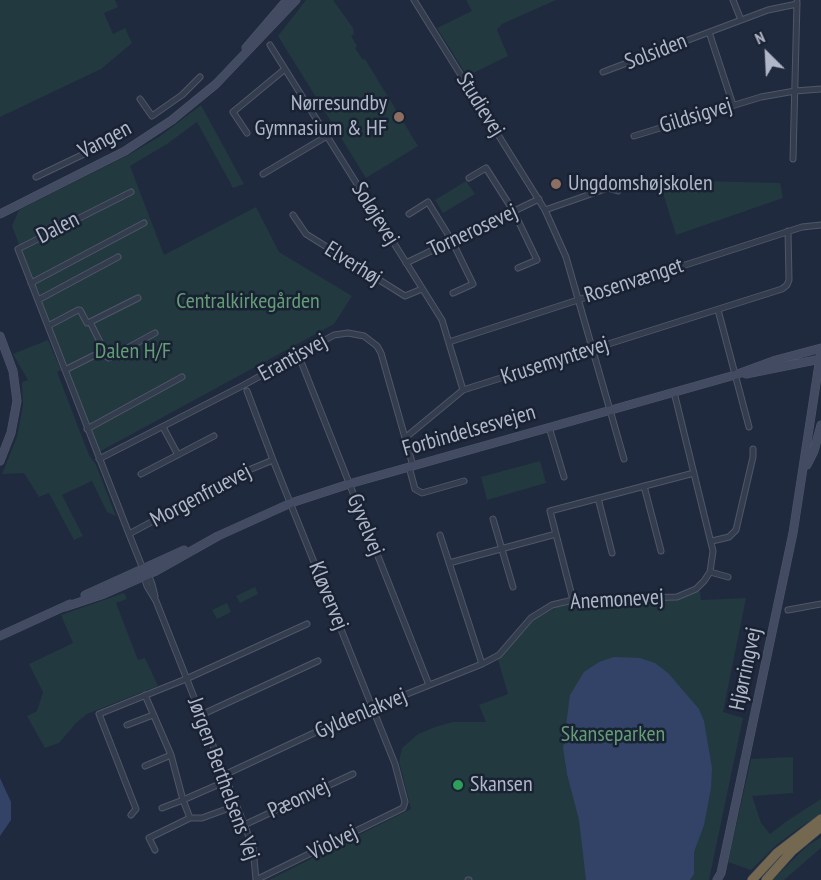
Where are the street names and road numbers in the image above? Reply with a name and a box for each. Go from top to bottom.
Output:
street label: Solsiden [621,28,691,76]
street label: Studievej [450,68,510,142]
street label: Gildsigvej [657,93,735,139]
street label: Vangen [74,115,136,165]
street label: Soløjevej [345,178,405,250]
street label: Tornerosevej [424,199,522,263]
street label: Dalen [32,206,84,250]
street label: Elverhøj [320,236,386,292]
street label: Rosenvænget [581,253,687,309]
street label: Erantisvej [254,328,332,388]
street label: Krusemyntevej [498,331,612,391]
street label: Forbindelsesvejen [399,399,539,463]
street label: Morgenfruevej [146,459,256,533]
street label: Gyvelvej [341,490,389,560]
street label: Kløvervej [302,558,354,634]
street label: Anemonevej [570,584,664,616]
street label: Hjørringvej [724,625,768,713]
street label: Gyldenlakvej [311,683,411,745]
street label: Jørgen Berthelsens Vej [181,694,265,864]
street label: Pæonvej [264,773,334,825]
street label: Violvej [304,820,362,866]

